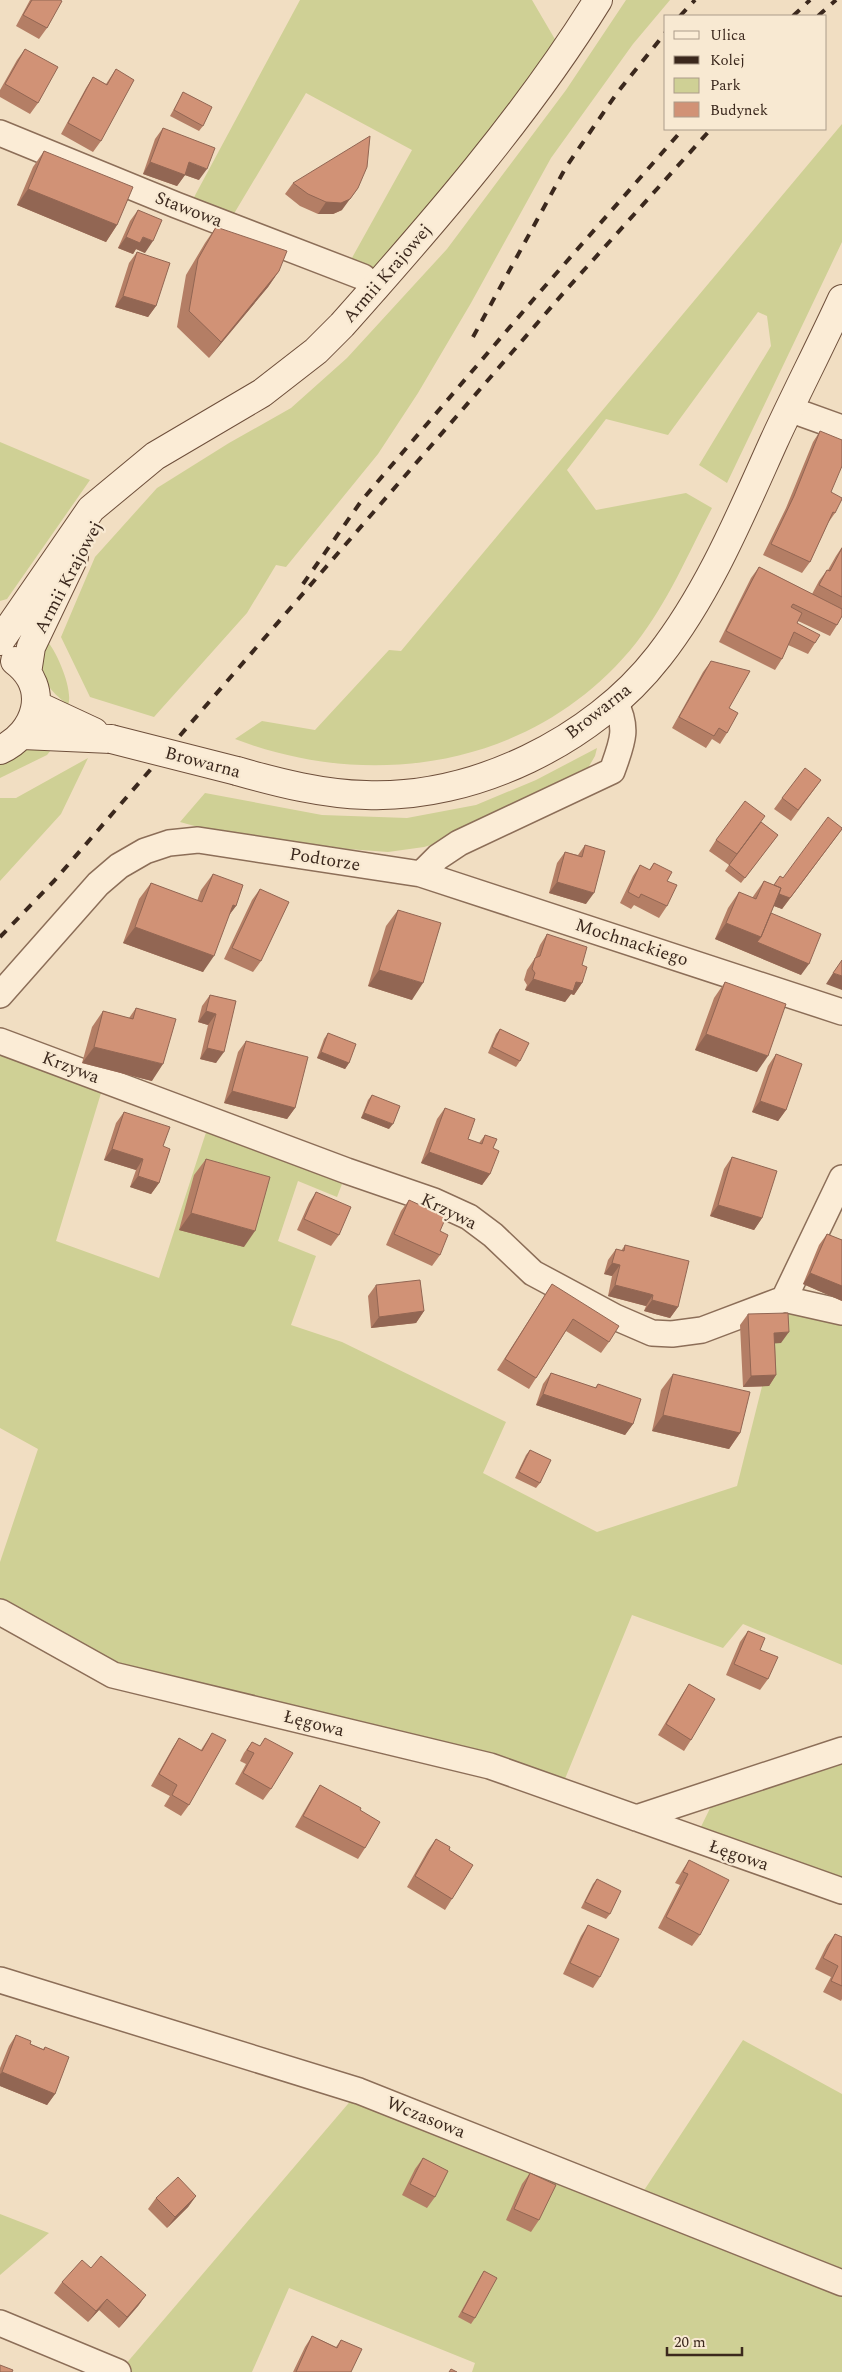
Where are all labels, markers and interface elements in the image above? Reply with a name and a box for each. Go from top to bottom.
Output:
legend [664,15,827,130]
text: Ulica [710,24,746,47]
text: Kolej [710,49,745,72]
text: Park [710,74,741,97]
text: Budynek [710,99,768,122]
street label: Stawowa [151,184,227,235]
street label: Armii Krajowej [336,218,438,329]
street label: Armii Krajowej [27,516,110,638]
street label: Browarna [559,677,637,746]
street label: Browarna [162,739,244,786]
street label: Podtorze [288,841,362,878]
street label: Mochnackiego [572,911,692,973]
street label: Krzywa [38,1044,104,1091]
street label: Krzywa [416,1186,482,1237]
street label: Łęgowa [281,1703,347,1744]
street label: Łęgowa [705,1833,773,1878]
street label: Wczasowa [382,2089,470,2146]
scale bar [667,2324,742,2356]
text: 20 m [674,2331,706,2354]

